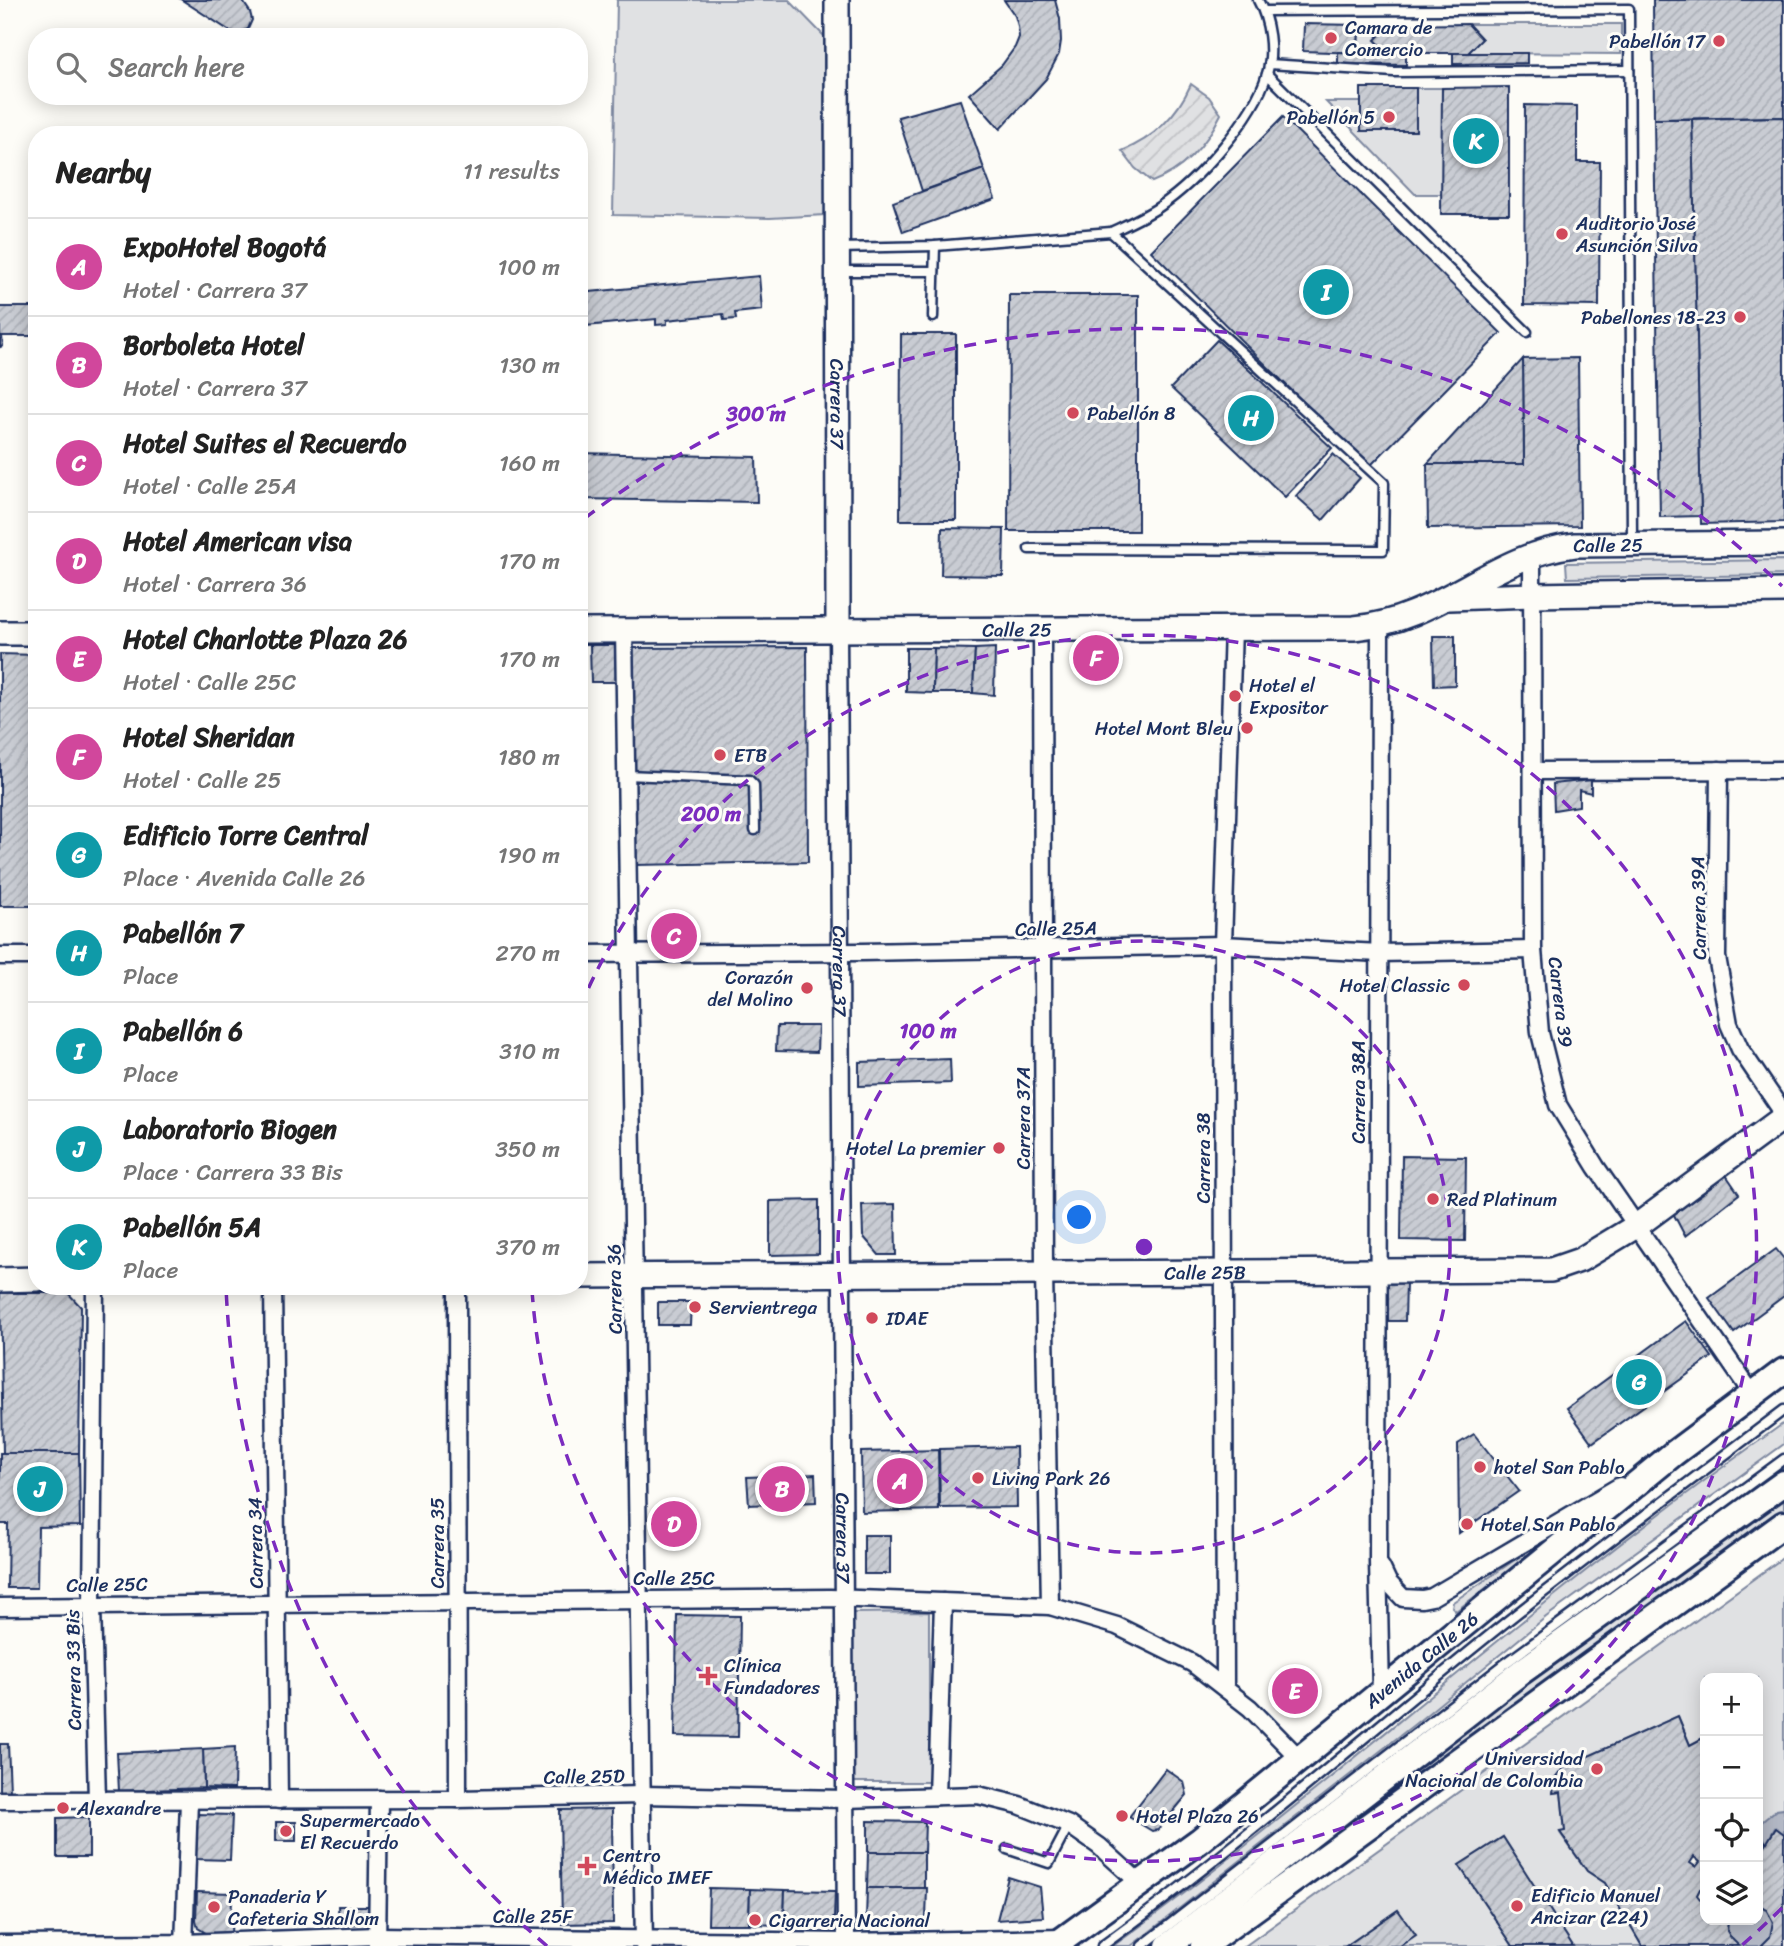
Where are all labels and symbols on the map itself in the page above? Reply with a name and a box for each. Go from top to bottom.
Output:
place label: Camara de Comercio [1345,11,1433,66]
place label: Pabellón 17 [1609,25,1706,58]
marker: Camara de Comercio [1323,30,1339,46]
marker: Pabellón 17 [1711,33,1727,49]
place label: Pabellón 5 [1286,101,1375,134]
marker: Pabellón 5 [1381,109,1397,125]
pin: K [1453,115,1499,167]
place label: Auditorio José Asunción Silva [1575,207,1699,262]
marker: Auditorio José Asunción Silva [1554,226,1570,242]
pin: I [1303,266,1349,318]
place label: Pabellones 18-23 [1581,301,1727,334]
marker: Pabellones 18-23 [1732,309,1748,325]
street label: Carrera 37 [821,359,854,450]
pin: H [1228,392,1274,444]
text: 300 m [725,395,787,433]
place label: Pabellón 8 [1087,397,1176,430]
marker: Pabellón 8 [1065,405,1081,421]
street label: Calle 25 [1573,528,1644,562]
street label: Calle 25 [982,613,1052,646]
pin: F [1073,632,1119,684]
place label: Hotel el Expositor [1249,669,1329,724]
marker: Hotel el Expositor [1227,688,1243,704]
place label: Hotel Mont Bleu [1095,712,1233,745]
marker: Hotel Mont Bleu [1239,720,1255,736]
place label: ETB [734,739,767,772]
marker: ETB [712,747,728,763]
text: 200 m [680,795,742,833]
street label: Carrera 39A [1681,856,1716,960]
pin: C [651,910,697,962]
street label: Calle 25A [1015,911,1097,946]
street label: Carrera 37 [823,926,856,1017]
street label: Carrera 39 [1539,955,1582,1049]
place label: Corazón del Molino [707,961,793,1016]
place label: Hotel Classic [1339,969,1451,1002]
marker: Hotel Classic [1456,977,1472,993]
marker: Corazón del Molino [799,980,815,996]
text: 100 m [899,1012,957,1050]
street label: Carrera 38A [1342,1040,1375,1144]
street label: Carrera 37A [1007,1067,1040,1169]
street label: Carrera 38 [1187,1112,1220,1203]
place label: Hotel La premier [846,1132,986,1165]
marker: Hotel La premier [991,1140,1007,1156]
place label: Red Platinum [1447,1183,1557,1216]
marker: Red Platinum [1425,1191,1441,1207]
your location [1062,1200,1096,1234]
centre of rings [1132,1235,1156,1259]
street label: Carrera 36 [597,1244,632,1334]
street label: Calle 25B [1164,1256,1246,1289]
place label: Servientrega [709,1291,817,1324]
marker: Servientrega [687,1299,703,1315]
place label: IDAE [885,1302,929,1335]
marker: IDAE [864,1310,880,1326]
pin: G [1616,1356,1662,1408]
place label: hotel San Pablo [1493,1451,1625,1484]
pin: A [877,1455,923,1507]
marker: hotel San Pablo [1472,1459,1488,1475]
place label: Living Park 26 [992,1462,1111,1495]
pin: J [17,1463,63,1515]
pin: B [759,1463,805,1515]
marker: Living Park 26 [970,1470,986,1486]
street label: Carrera 37 [826,1493,860,1584]
street label: Carrera 34 [238,1497,273,1589]
street label: Carrera 35 [421,1497,454,1589]
pin: D [651,1498,697,1550]
place label: Hotel San Pablo [1481,1508,1616,1541]
marker: Hotel San Pablo [1459,1516,1475,1532]
street label: Calle 25C [633,1562,715,1595]
street label: Calle 25C [66,1567,148,1602]
street label: Avenida Calle 26 [1356,1603,1486,1718]
street label: Carrera 33 Bis [56,1609,91,1731]
place label: Clínica Fundadores [724,1649,820,1704]
pin: E [1272,1665,1318,1717]
marker: Clínica Fundadores [698,1666,718,1686]
place label: Universidad Nacional de Colombia [1405,1742,1585,1797]
street label: Calle 25D [543,1759,625,1794]
marker: Universidad Nacional de Colombia [1589,1761,1605,1777]
place label: Alexandre [76,1792,161,1825]
marker: Alexandre [55,1800,71,1816]
place label: Hotel Plaza 26 [1136,1800,1259,1833]
place label: Supermercado El Recuerdo [300,1804,420,1859]
marker: Hotel Plaza 26 [1114,1808,1130,1824]
marker: Supermercado El Recuerdo [278,1823,294,1839]
place label: Centro Médico IMEF [603,1839,713,1894]
marker: Centro Médico IMEF [577,1856,597,1876]
place label: Edificio Manuel Ancizar (224) [1530,1879,1661,1934]
place label: Panaderia Y Cafeteria Shallom [228,1880,379,1935]
marker: Edificio Manuel Ancizar (224) [1509,1898,1525,1914]
marker: Panaderia Y Cafeteria Shallom [206,1899,222,1915]
street label: Calle 25F [493,1900,574,1933]
place label: Cigarreria Nacional [769,1904,930,1937]
marker: Cigarreria Nacional [747,1912,763,1928]

